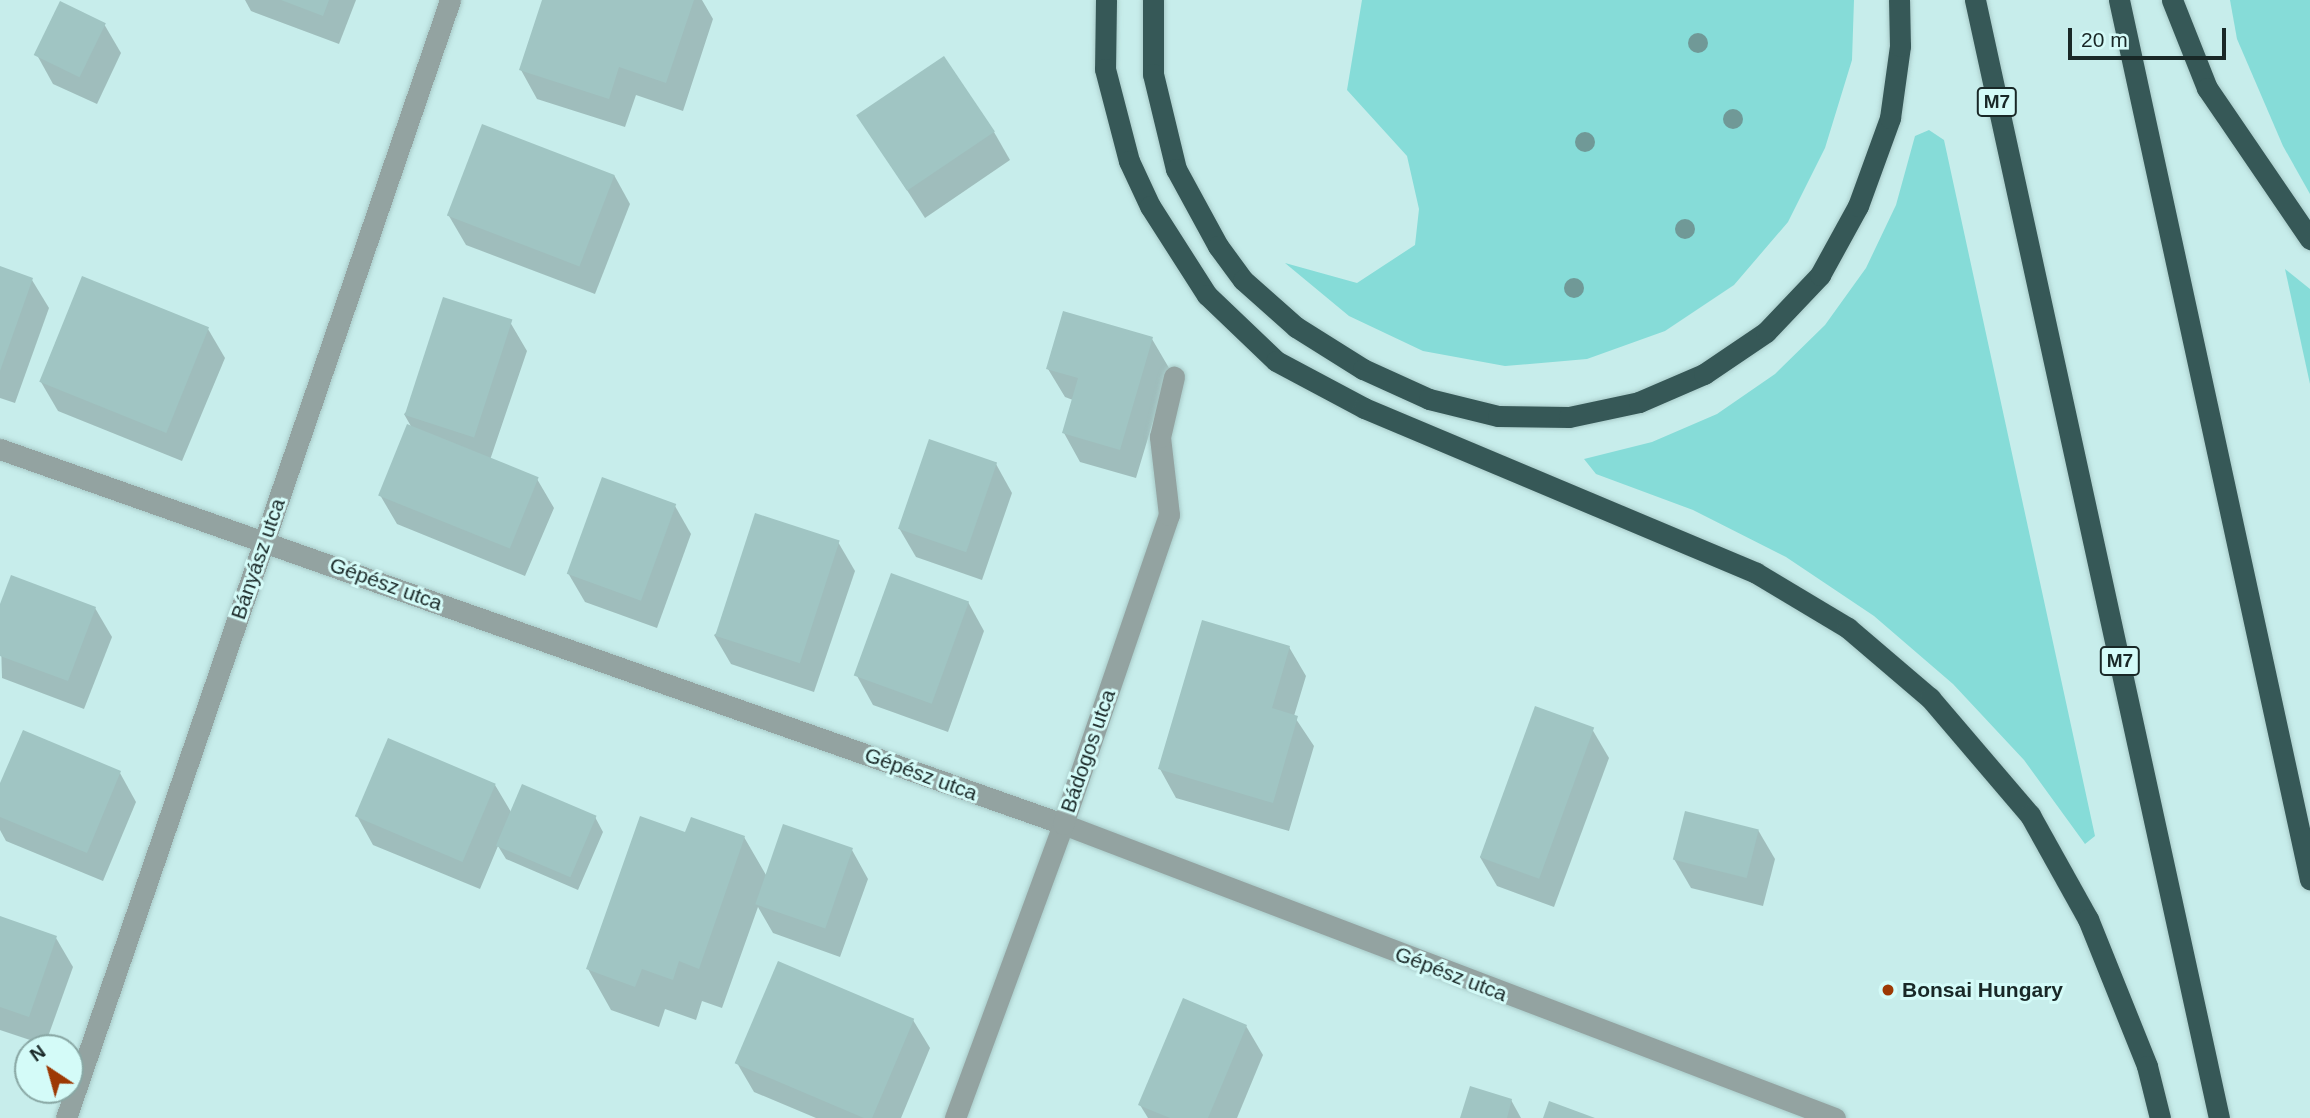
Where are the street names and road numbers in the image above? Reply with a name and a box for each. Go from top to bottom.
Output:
road number: M7 [1976,86,2018,118]
street label: Bányász utca [226,495,290,623]
street label: Gépész utca [326,552,446,616]
road number: M7 [2099,646,2141,676]
street label: Bádogos utca [1055,686,1121,816]
street label: Gépész utca [861,742,981,806]
street label: Gépész utca [1391,941,1511,1007]

